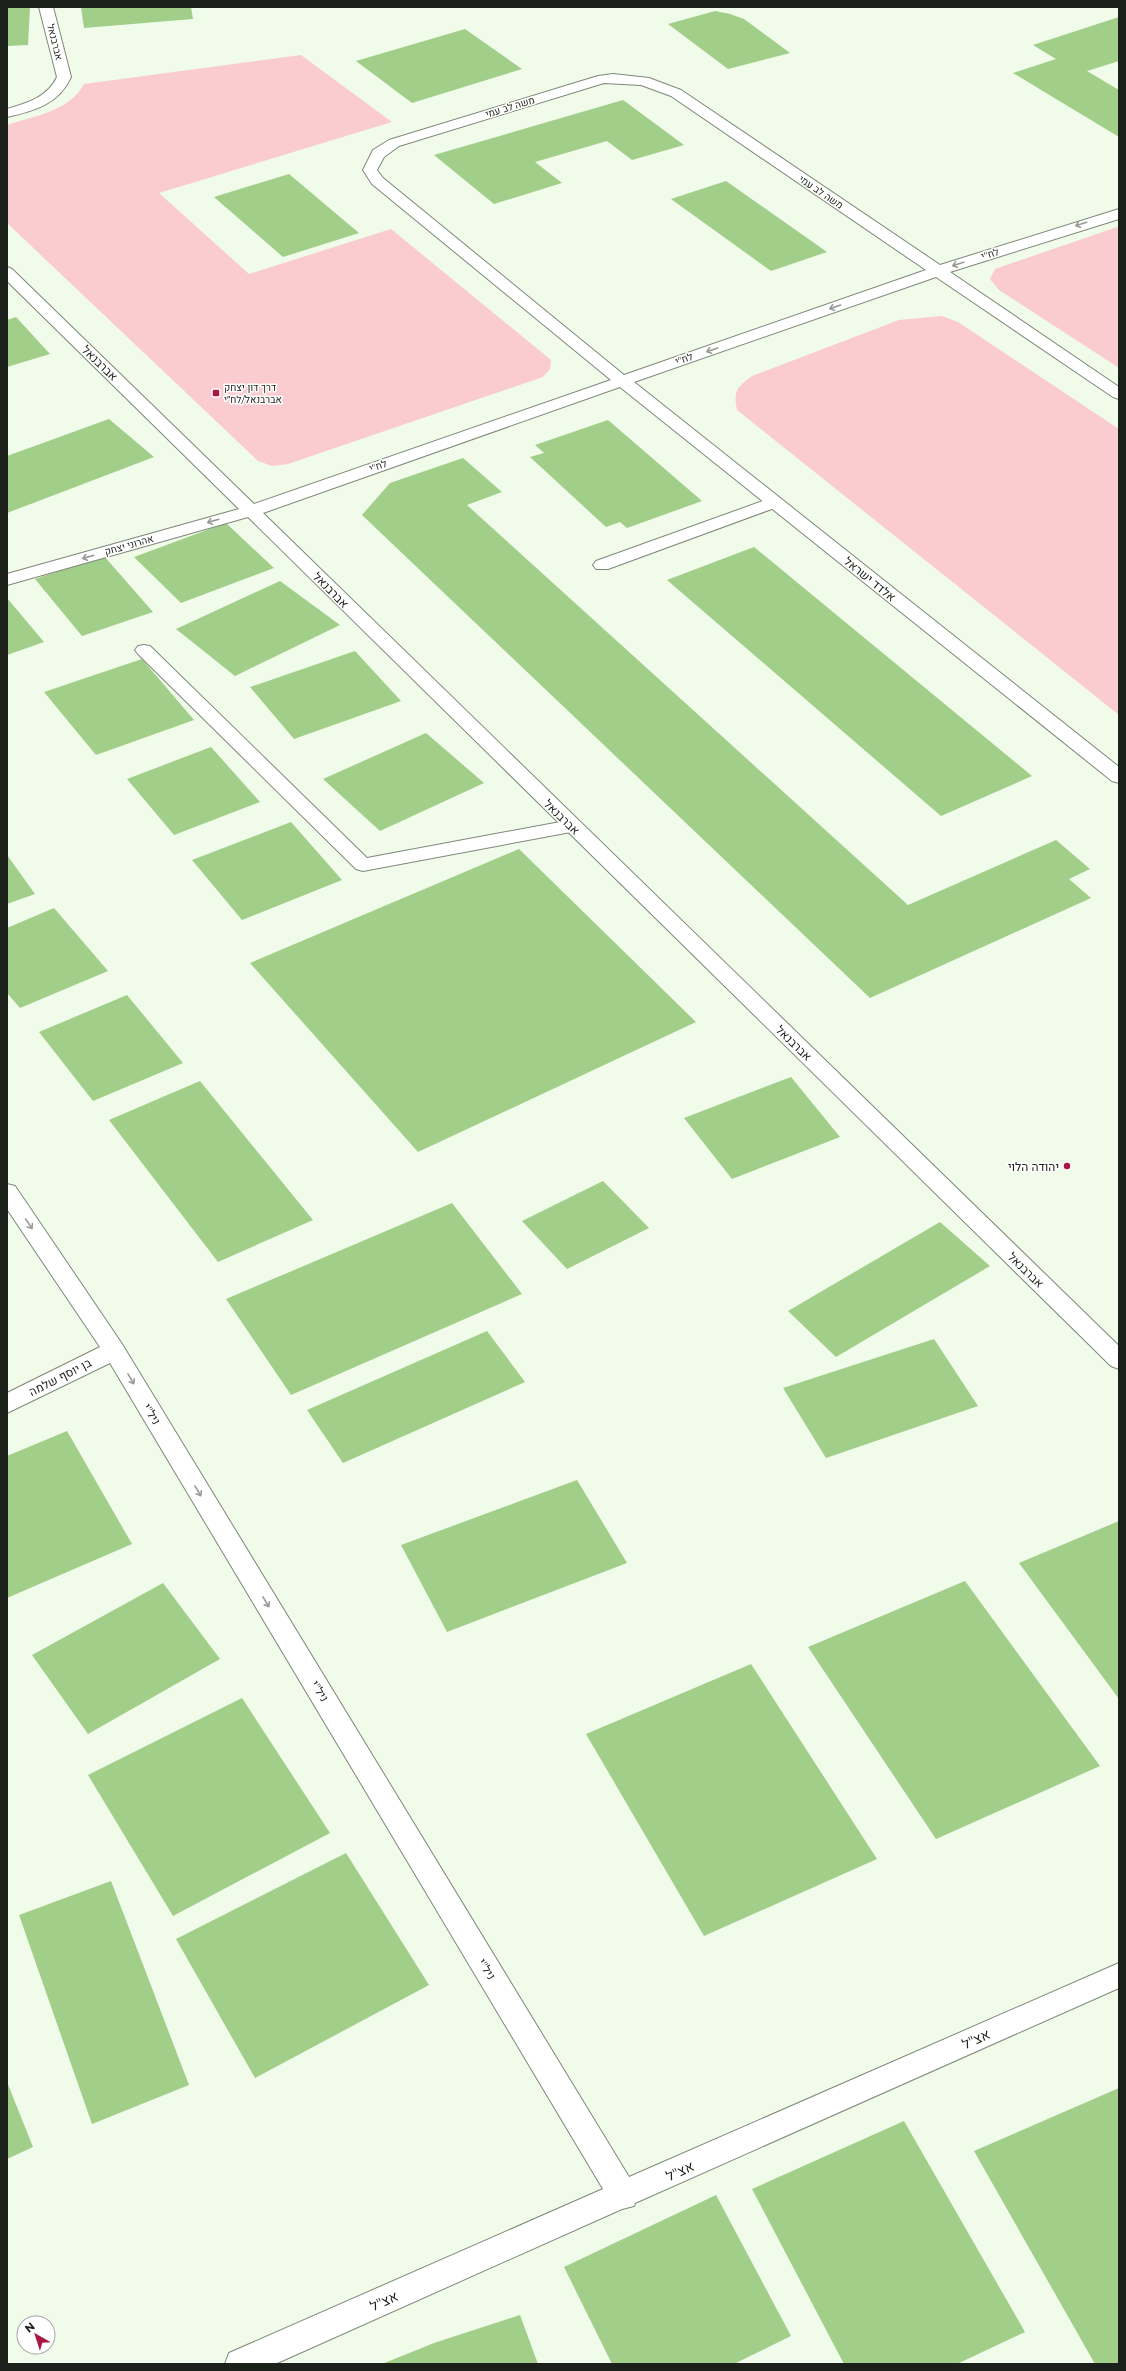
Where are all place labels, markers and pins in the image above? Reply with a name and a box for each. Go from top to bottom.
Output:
place label: דרך דון יצחק אברבנאל/לח״י [224,381,282,406]
marker: דרך דון יצחק אברבנאל/לח״י [211,388,221,398]
place label: יהודה הלוי [1008,1159,1059,1174]
marker: יהודה הלוי [1062,1161,1072,1171]

